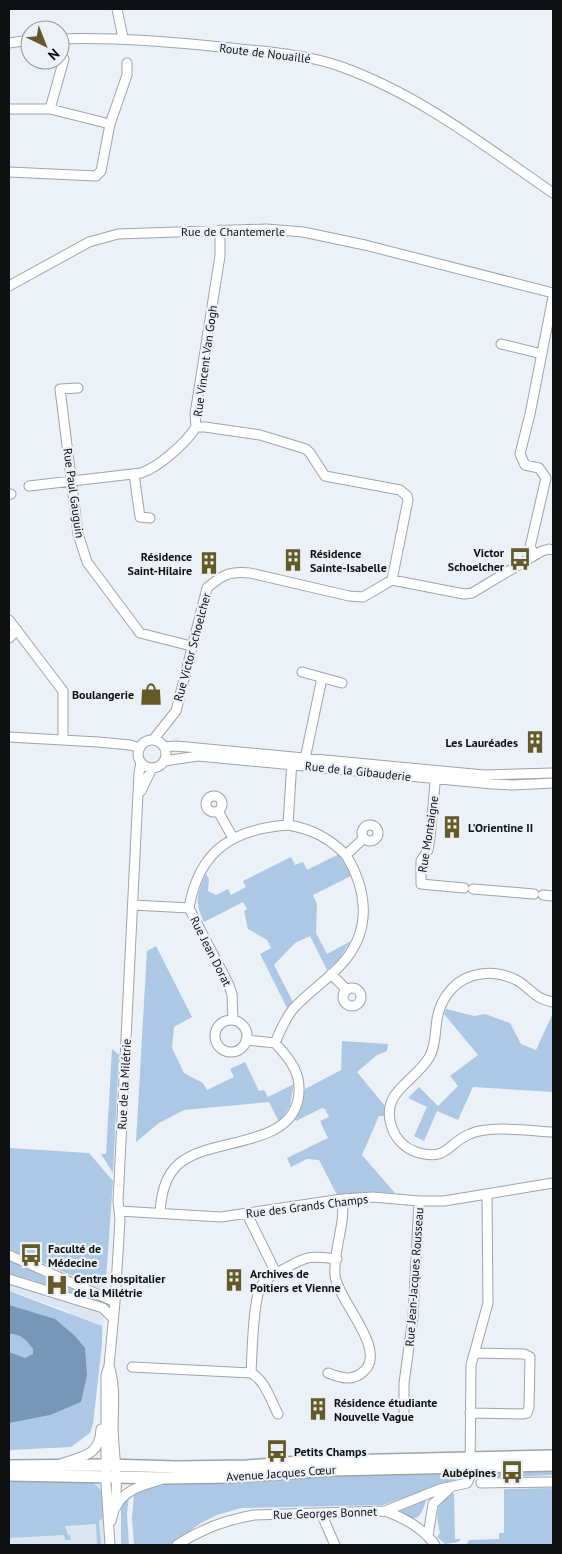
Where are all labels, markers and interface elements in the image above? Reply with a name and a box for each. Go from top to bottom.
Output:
north arrow [20,20,70,70]
street label: Route de Nouaillé [219,40,311,66]
text: N [44,45,63,64]
street label: Rue de Chantemerle [181,224,285,239]
street label: Rue Vincent Van Gogh [190,304,220,418]
street label: Rue Paul Gauguin [60,447,88,539]
place label: Victor Schoelcher [448,545,505,574]
place label: Résidence Sainte-Isabelle [310,546,387,575]
bus stop icon: Victor Schoelcher [507,546,533,572]
building icon: Résidence Sainte-Isabelle [280,547,306,573]
place label: Résidence Saint-Hilaire [128,549,192,578]
building icon: Résidence Saint-Hilaire [196,550,222,576]
street label: Rue Victor Schoelcher [170,591,214,703]
shop icon: Boulangerie [138,681,164,707]
place label: Boulangerie [72,687,134,702]
building icon: Les Lauréades [522,729,548,755]
place label: Les Lauréades [446,735,518,750]
street label: Rue de la Gibauderie [304,758,412,784]
street label: Rue Montaigne [415,794,441,874]
building icon: L'Orientine II [439,814,465,840]
place label: L'Orientine II [468,820,533,835]
street label: Rue Jean Dorat [187,914,235,988]
street label: Rue de la Milétrie [114,1038,134,1130]
street label: Rue des Grands Champs [245,1191,369,1221]
street label: Rue Jean-Jacques Rousseau [402,1207,426,1347]
place label: Faculté de Médecine [48,1241,101,1270]
bus stop icon: Faculté de Médecine [18,1242,44,1268]
place label: Archives de Poitiers et Vienne [250,1266,341,1295]
building icon: Archives de Poitiers et Vienne [221,1267,247,1293]
place label: Centre hospitalier de la Milétrie [74,1271,166,1300]
hospital icon: Centre hospitalier de la Milétrie [44,1272,70,1298]
place label: Résidence étudiante Nouvelle Vague [334,1395,437,1424]
building icon: Résidence étudiante Nouvelle Vague [305,1396,331,1422]
bus stop icon: Petits Champs [264,1438,290,1464]
place label: Petits Champs [294,1444,366,1459]
bus stop icon: Aubépines [499,1459,525,1485]
street label: Avenue Jacques Cœur [226,1462,336,1484]
place label: Aubépines [442,1465,496,1480]
street label: Rue Georges Bonnet [273,1504,377,1522]

